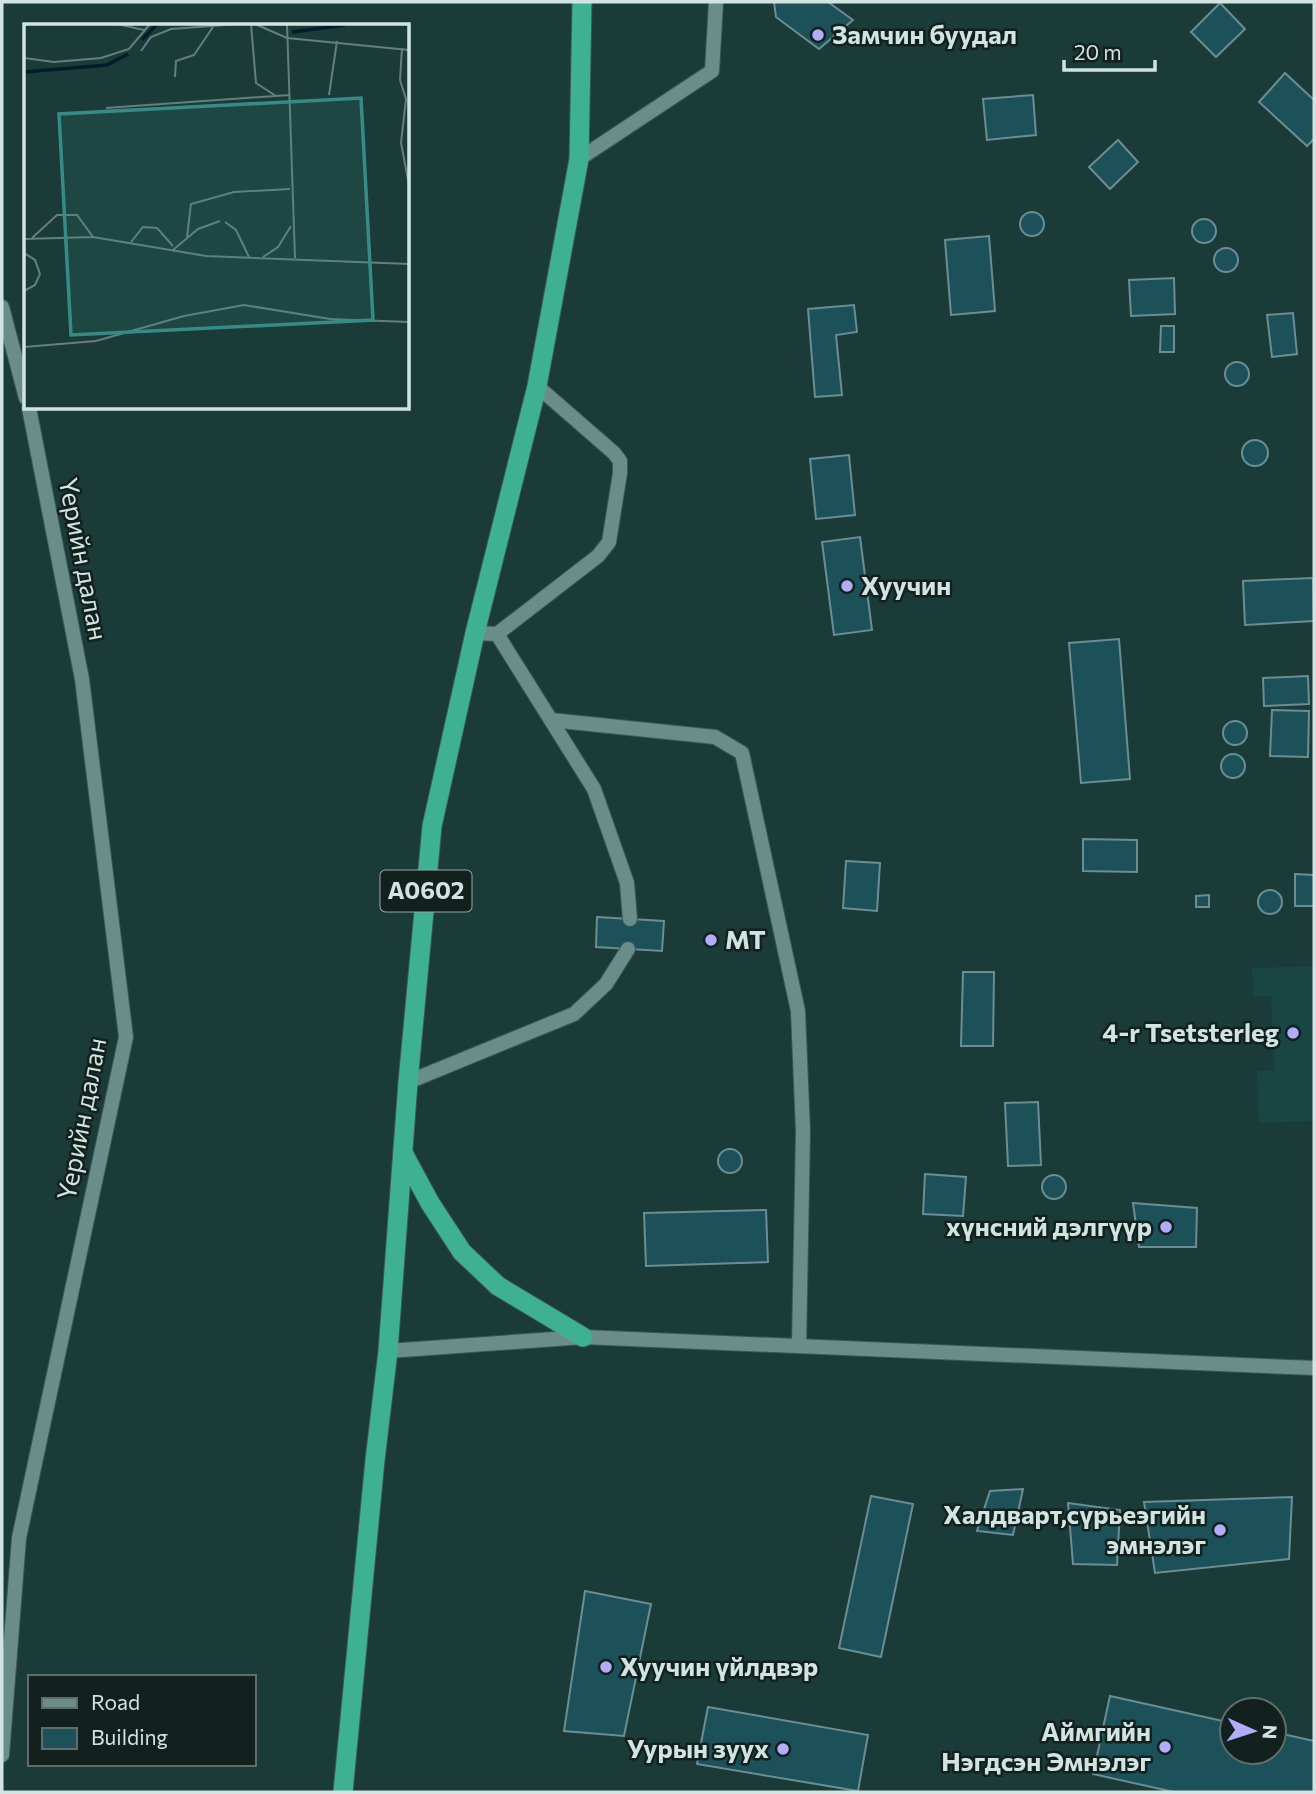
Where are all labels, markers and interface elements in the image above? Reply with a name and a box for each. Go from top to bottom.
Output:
place label: Замчин буудал [832,18,1017,49]
inset map [24,24,410,410]
marker: Замчин буудал [810,27,826,43]
scale bar [1064,28,1155,72]
text: 20 m [1074,39,1122,64]
street label: Үерийн далан [54,475,115,643]
place label: Хуучин [861,569,951,600]
marker: Хуучин [839,578,855,594]
road number: A0602 [380,870,472,912]
place label: MT [725,923,766,954]
marker: MT [703,932,719,948]
place label: 4-r Tsetsterleg [1102,1016,1279,1047]
marker: 4-r Tsetsterleg [1285,1025,1301,1041]
street label: Үерийн далан [50,1035,111,1203]
place label: хүнсний дэлгүүр [946,1210,1152,1241]
marker: хүнсний дэлгүүр [1158,1219,1174,1235]
place label: Халдварт,сүрьеэгийн эмнэлэг [943,1498,1206,1559]
marker: Халдварт,сүрьеэгийн эмнэлэг [1212,1522,1228,1538]
place label: Хуучин үйлдвэр [620,1650,818,1681]
marker: Хуучин үйлдвэр [598,1659,614,1675]
legend [28,1675,256,1766]
text: Road [91,1689,140,1714]
north arrow [1218,1696,1288,1766]
place label: Аймгийн Нэгдсэн Эмнэлэг [941,1715,1151,1776]
text: Building [91,1724,168,1749]
text: N [1259,1724,1282,1740]
place label: Уурын зуух [627,1732,769,1763]
marker: Аймгийн Нэгдсэн Эмнэлэг [1157,1739,1173,1755]
marker: Уурын зуух [775,1741,791,1757]

